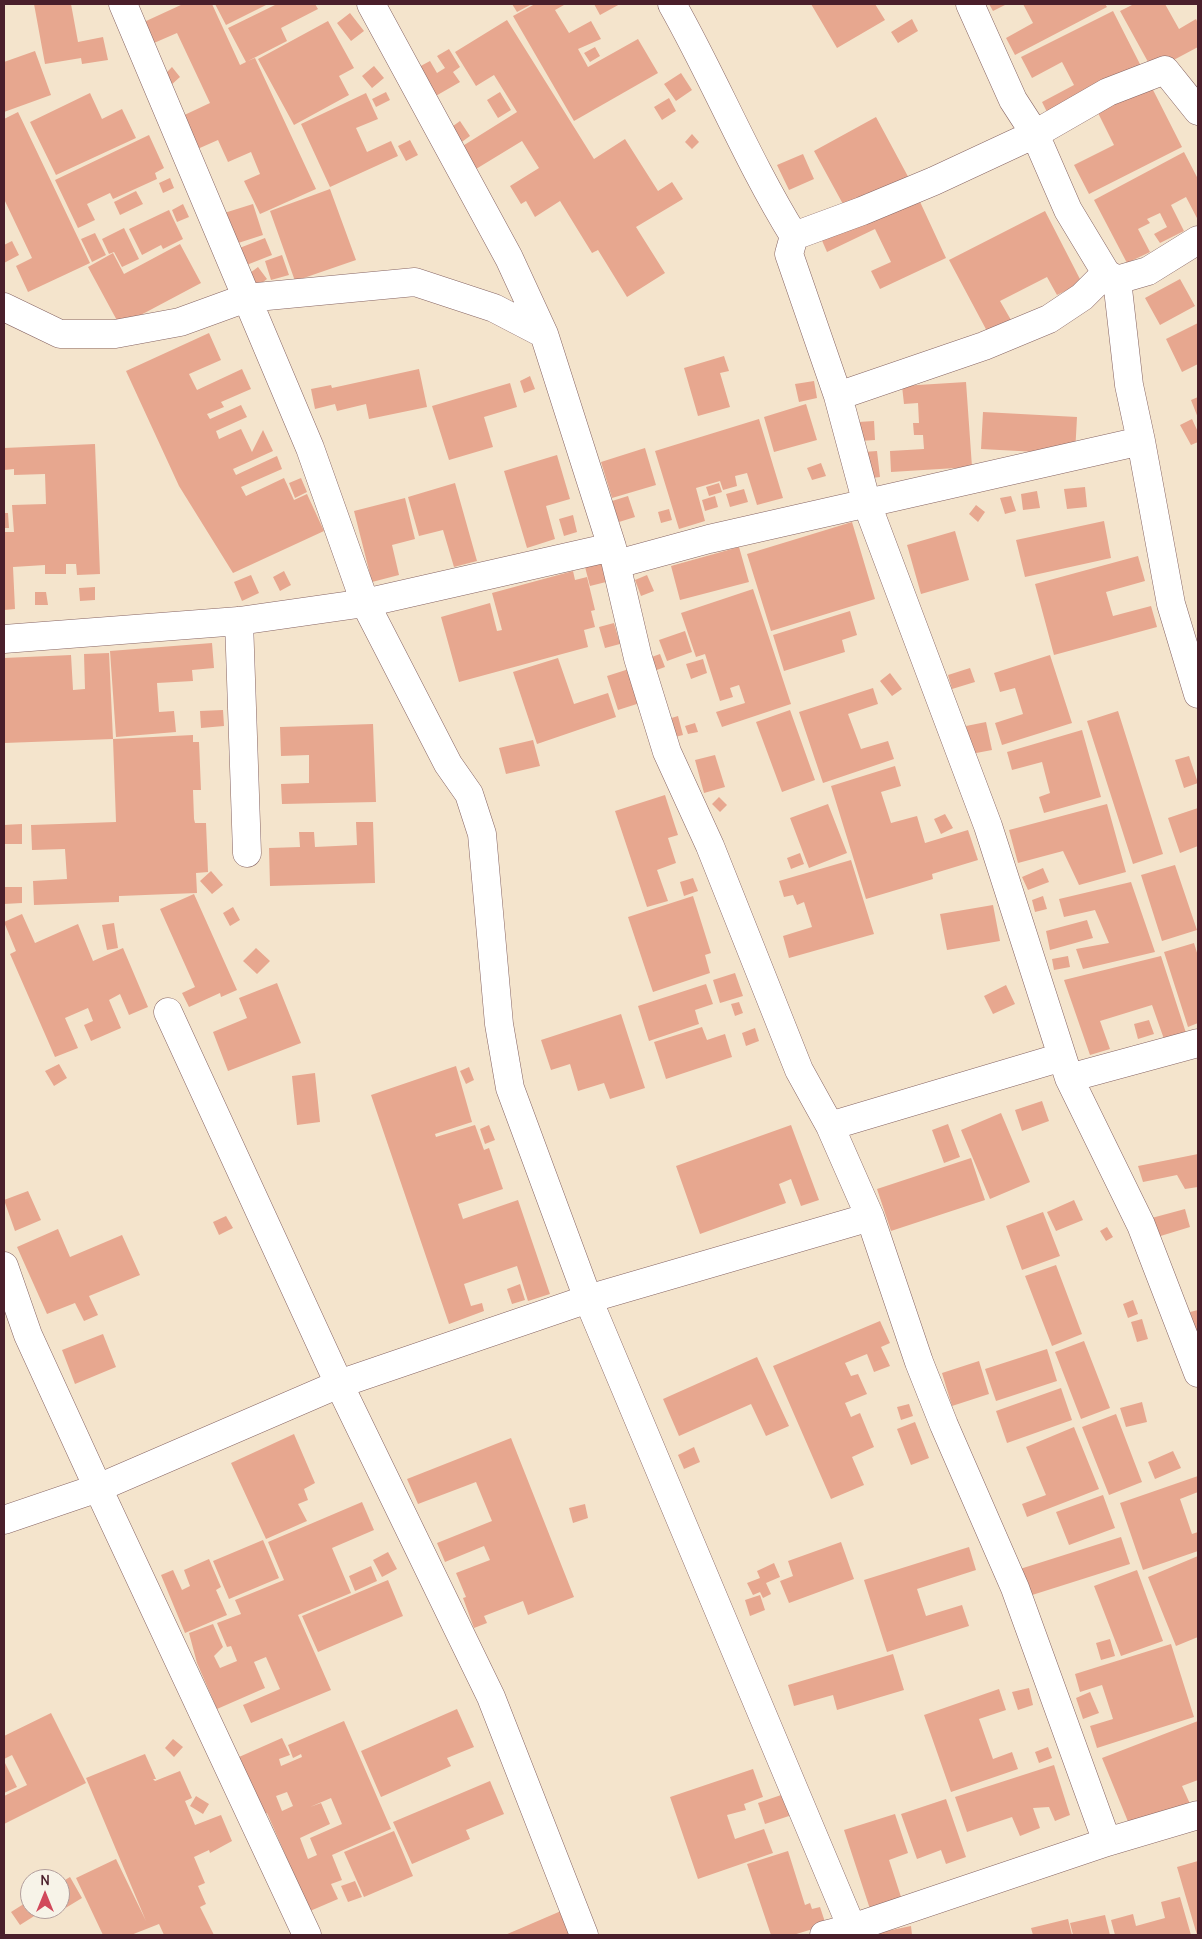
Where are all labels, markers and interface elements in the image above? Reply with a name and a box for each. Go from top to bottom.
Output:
north arrow [20,1869,70,1919]
text: N [40,1871,50,1889]

